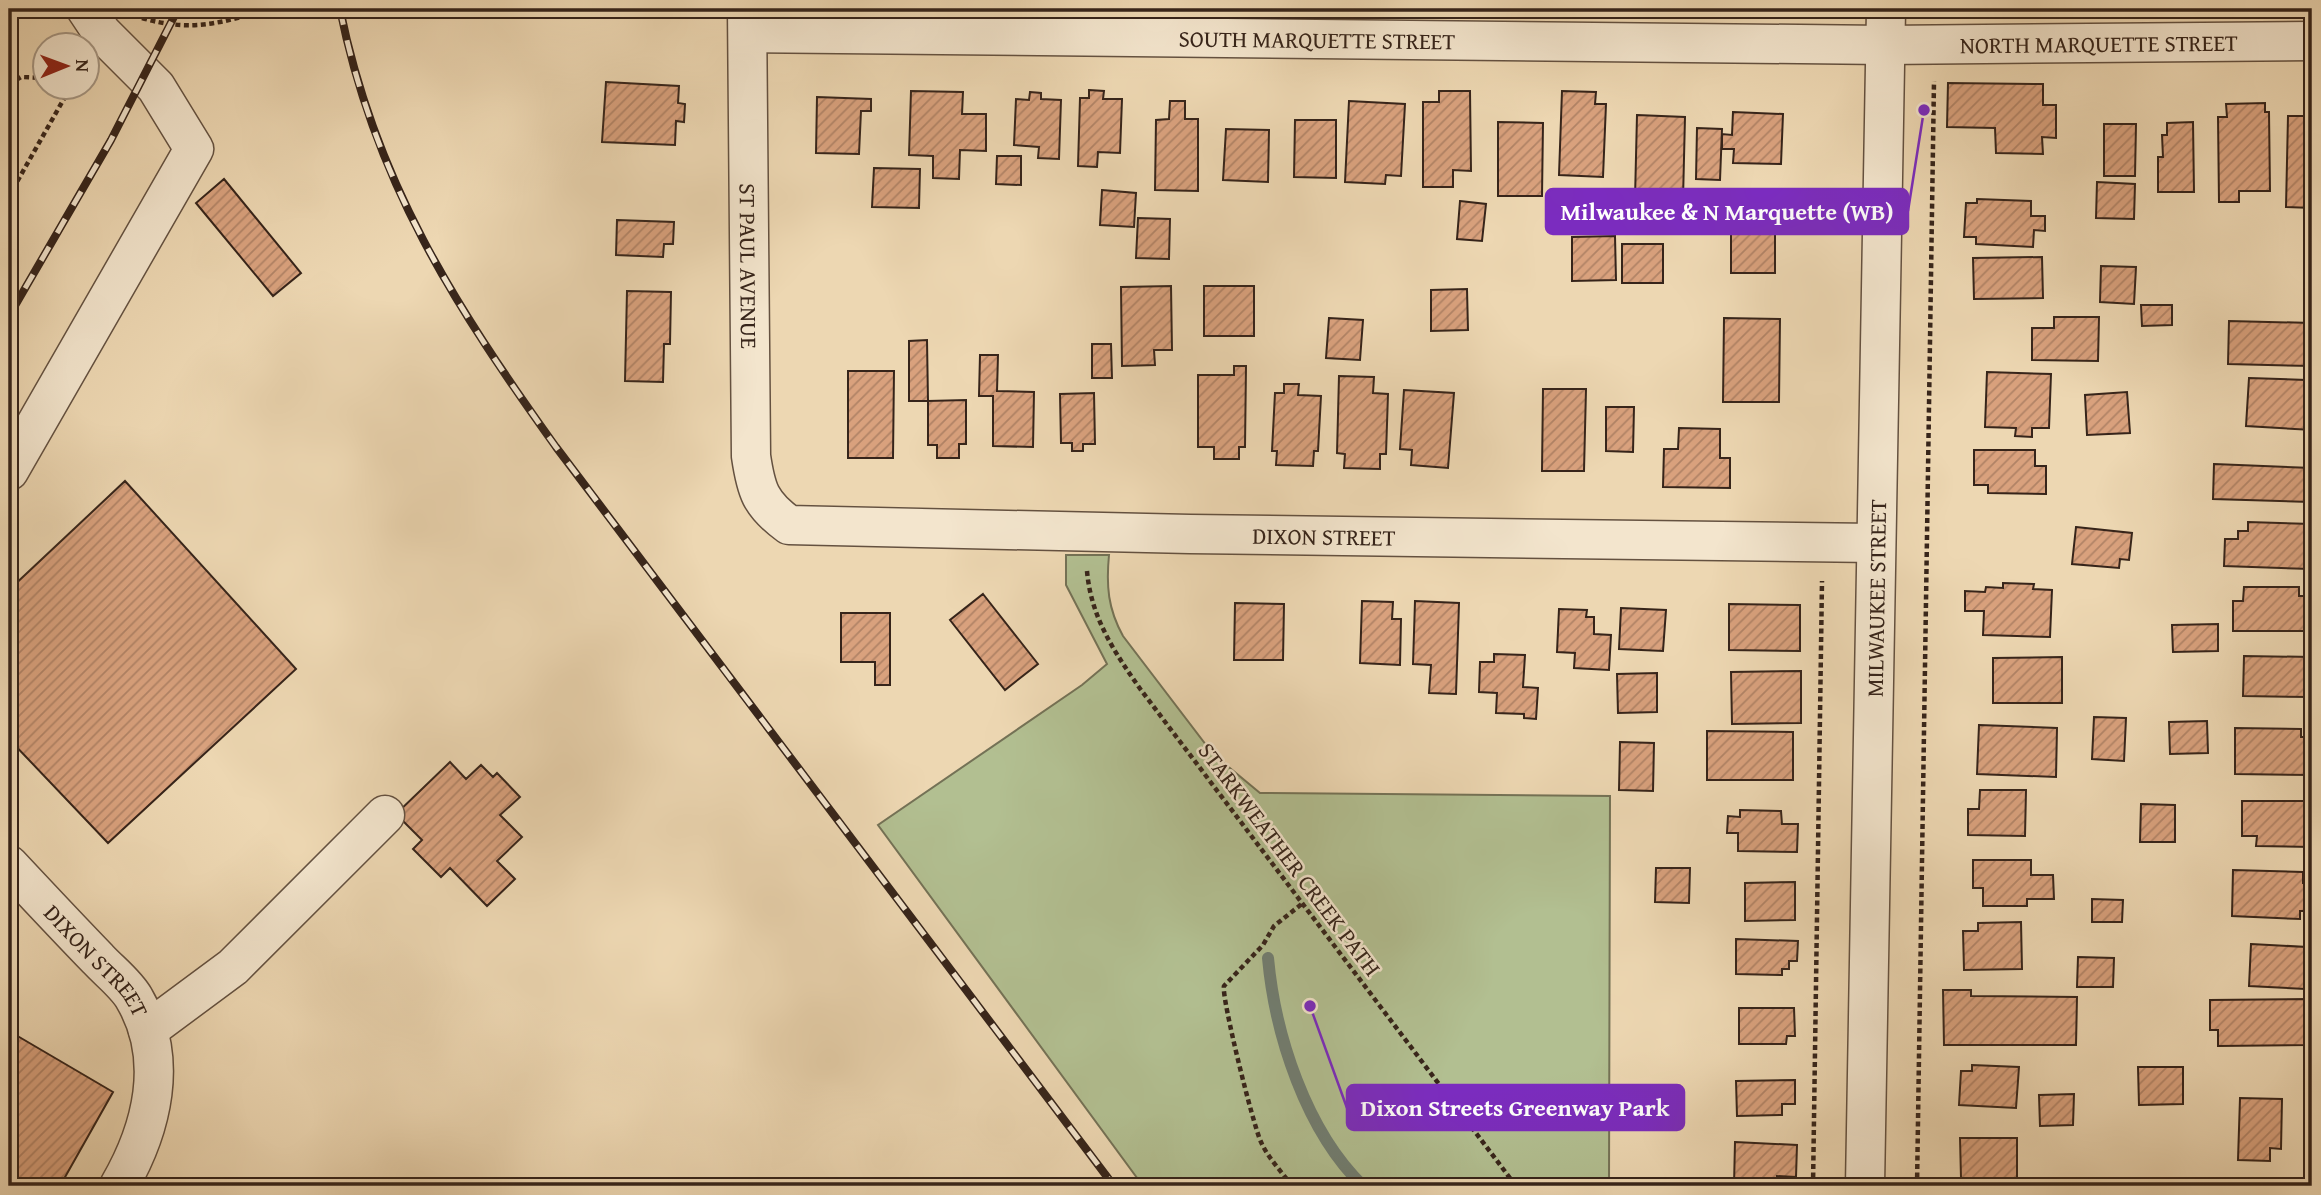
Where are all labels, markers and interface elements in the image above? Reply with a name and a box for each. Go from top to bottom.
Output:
street label: SOUTH MARQUETTE STREET [1179,21,1456,57]
street label: NORTH MARQUETTE STREET [1960,25,2238,61]
north arrow [32,32,102,102]
text: N [69,59,97,73]
street label: ST PAUL AVENUE [732,183,767,349]
callout: Milwaukee & N Marquette (WB) [1546,189,1908,234]
text: Milwaukee & N Marquette (WB) [1560,194,1894,229]
street label: MILWAUKEE STREET [1857,499,1894,697]
street label: DIXON STREET [1252,518,1396,553]
street label: STARKWEATHER CREEK PATH [1191,735,1389,983]
street label: DIXON STREET [37,896,158,1022]
callout: Dixon Streets Greenway Park [1347,1085,1684,1130]
text: Dixon Streets Greenway Park [1361,1090,1670,1125]

